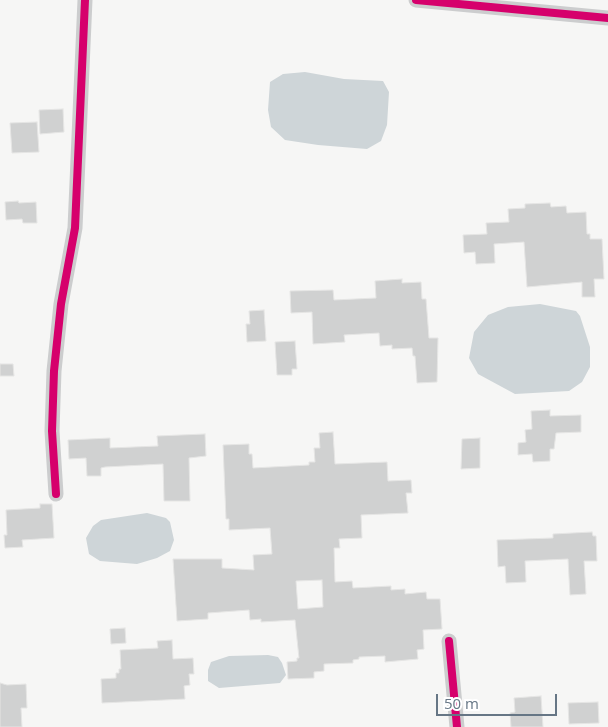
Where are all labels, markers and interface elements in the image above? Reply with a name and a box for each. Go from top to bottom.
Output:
scale bar [438,684,559,716]
text: 50 m [444,693,479,713]

